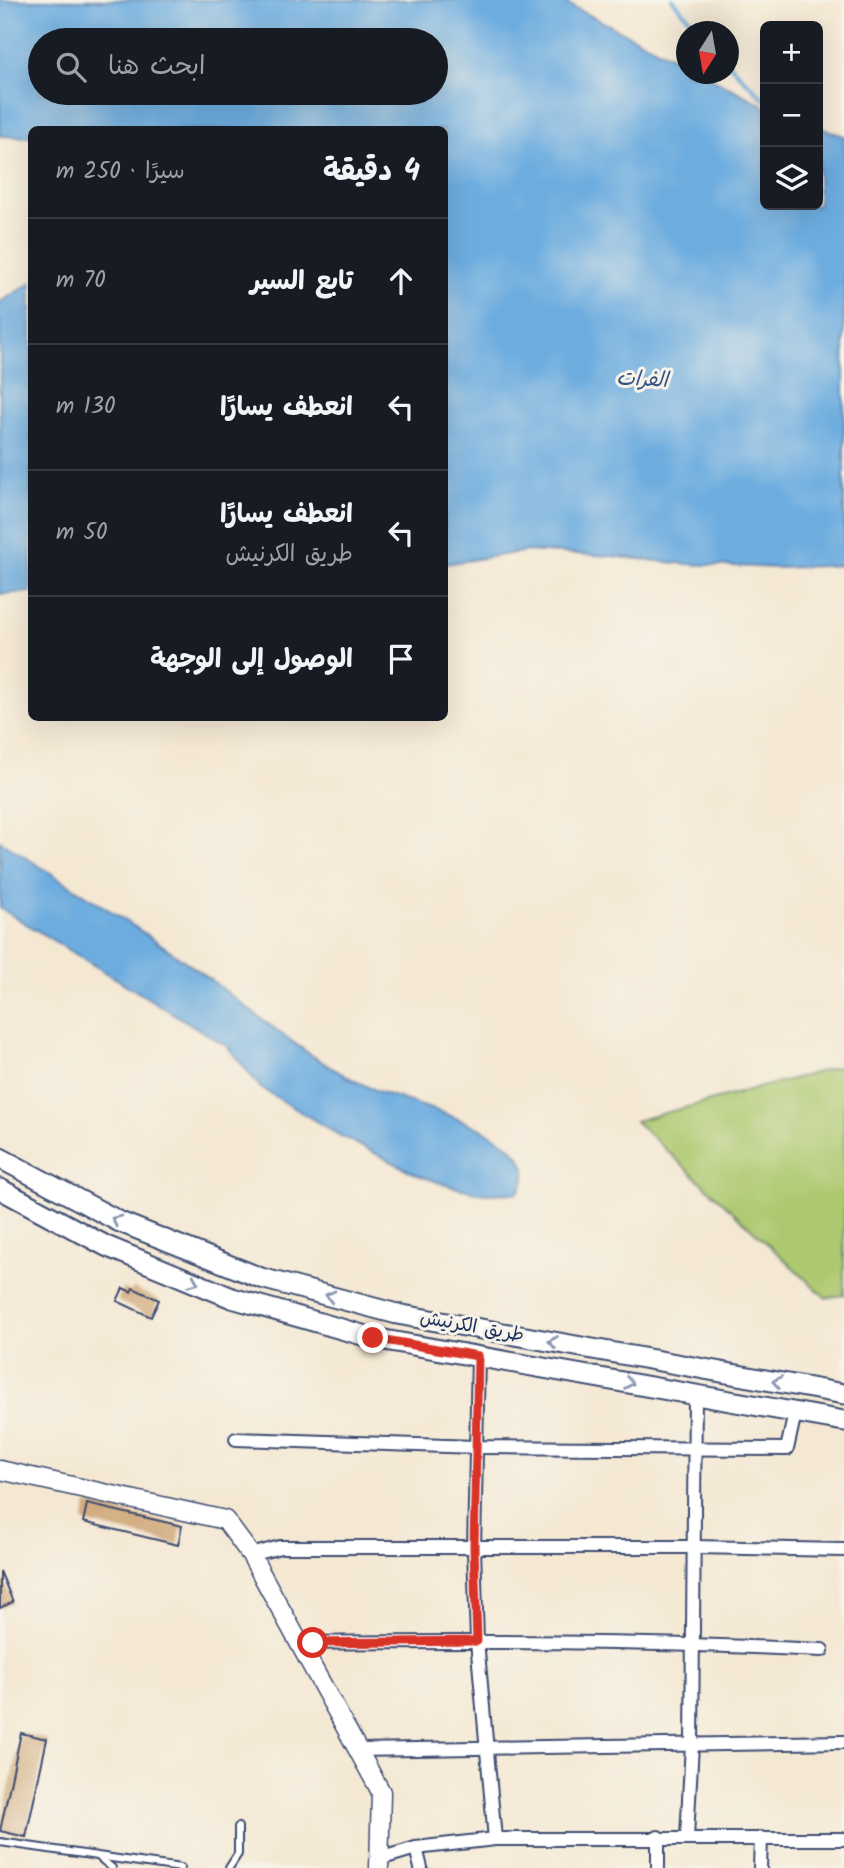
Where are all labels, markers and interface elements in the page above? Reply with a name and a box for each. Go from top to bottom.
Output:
north arrow [676,21,739,84]
map controls [760,21,823,210]
button: + [760,21,823,84]
search box [28,28,448,105]
text: ابحث هنا [108,46,205,88]
icon: search [52,48,90,86]
button: − [760,84,823,147]
button: layers [760,147,823,210]
text: 4 دقيقة [323,148,420,196]
text: سيرًا · 250 m [56,154,185,190]
text: تابع السير [250,261,353,303]
icon: ahead [382,262,420,300]
text: 70 m [56,263,106,299]
water label: الفرات [615,362,671,398]
text: انعطف يسارًا [220,387,353,429]
icon: left [382,388,420,426]
text: 130 m [56,389,115,425]
text: انعطف يسارًا [220,494,353,536]
icon: left [382,514,420,552]
text: 50 m [56,515,107,551]
text: طريق الكرنيش [225,537,353,573]
text: الوصول إلى الوجهة [150,639,353,681]
icon: arrive [382,640,420,678]
one-way arrow [111,1214,123,1228]
one-way arrow [186,1274,199,1288]
one-way arrow [324,1290,336,1304]
street label: طريق الكرنيش [418,1303,526,1351]
route end [357,1322,388,1353]
one-way arrow [547,1335,559,1350]
one-way arrow [623,1375,635,1390]
one-way arrow [771,1375,783,1390]
route start [297,1627,328,1658]

